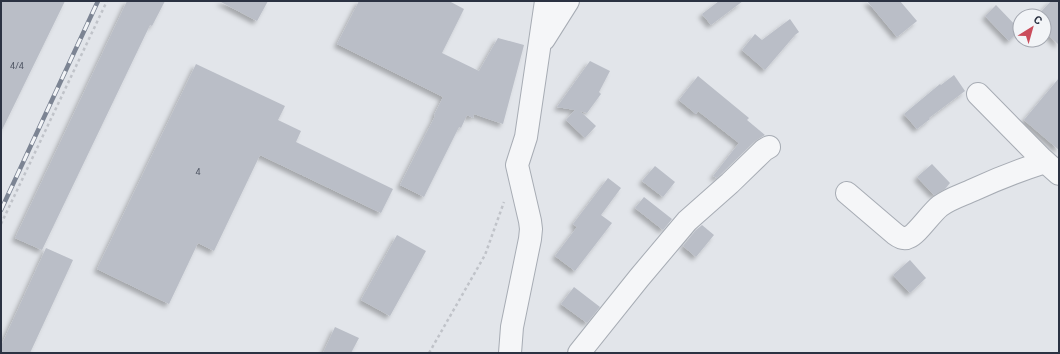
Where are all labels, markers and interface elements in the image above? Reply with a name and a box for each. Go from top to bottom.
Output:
north arrow [1012,8,1052,48]
text: С [1031,13,1045,28]
house number: 4/4 [10,61,24,71]
house number: 4 [195,167,201,177]

